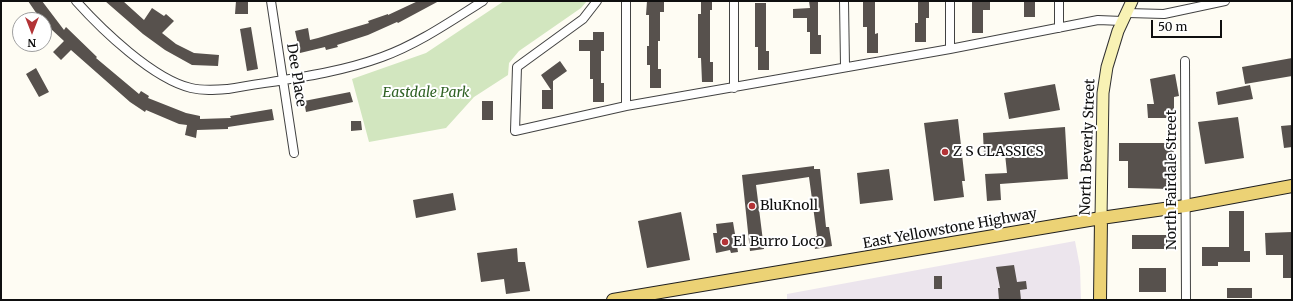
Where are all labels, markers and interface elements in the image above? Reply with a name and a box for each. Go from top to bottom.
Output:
north arrow [12,12,52,52]
scale bar [1153,12,1224,38]
text: 50 m [1158,19,1187,34]
text: N [28,36,36,50]
street label: Dee Place [283,42,309,108]
street label: North Beverly Street [1077,78,1099,216]
park label: Eastdale Park [383,85,469,101]
street label: North Fairdale Street [1164,110,1180,250]
place label: Z S CLASSICS [953,144,1044,160]
marker: Z S CLASSICS [940,147,950,157]
place label: BluKnoll [760,198,818,214]
marker: BluKnoll [747,201,757,211]
street label: East Yellowstone Highway [862,205,1038,253]
place label: El Burro Loco [733,234,824,250]
marker: El Burro Loco [720,237,730,247]

